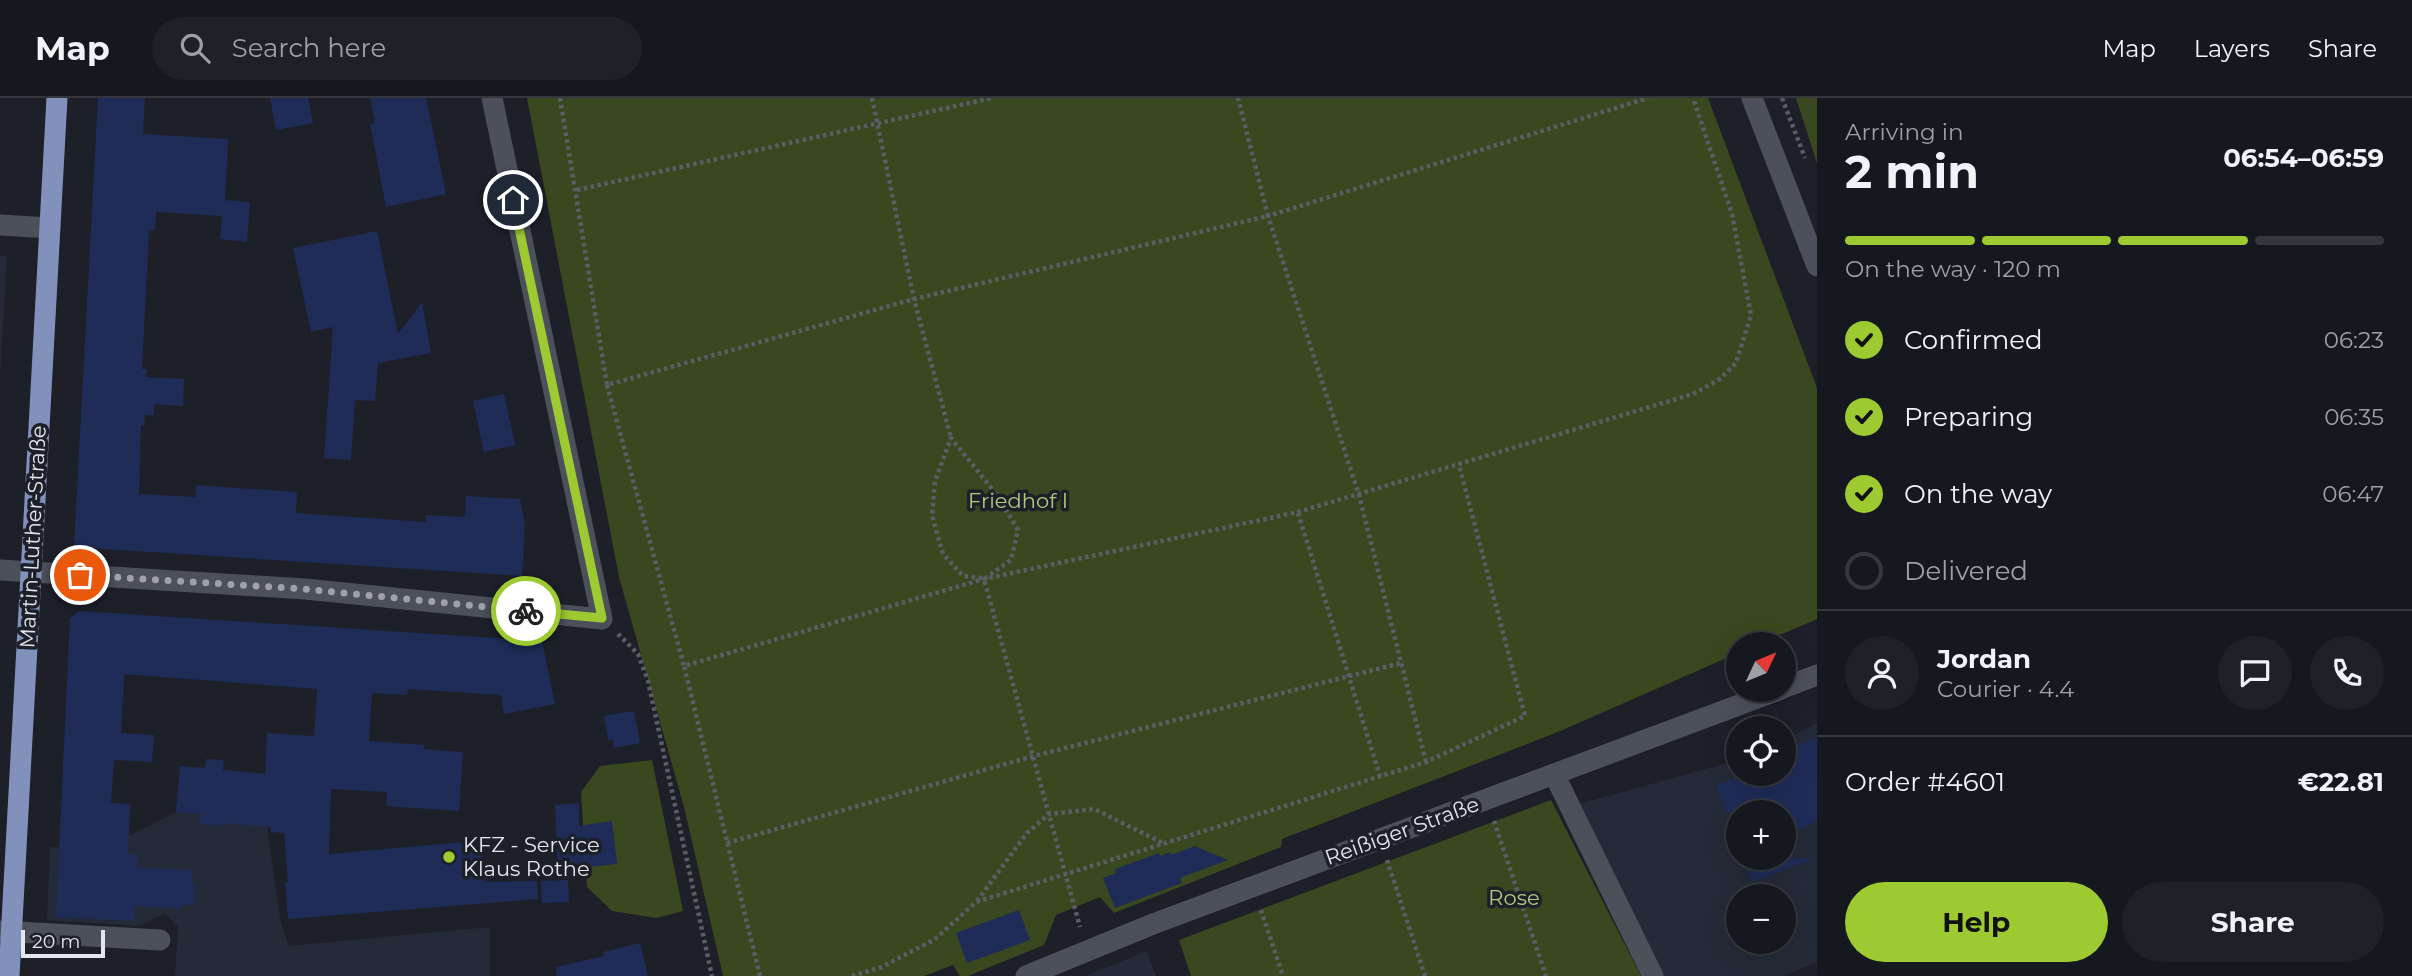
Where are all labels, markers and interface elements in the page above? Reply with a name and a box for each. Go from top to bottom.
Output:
search box [152,17,642,80]
text: Map [35,28,110,68]
icon: search [176,29,214,67]
text: Search here [232,32,386,64]
text: Map [2102,34,2156,63]
text: Layers [2194,34,2270,63]
text: Share [2308,34,2377,63]
text: Arriving in [1845,118,1964,146]
text: 06:54–06:59 [2223,142,2384,174]
text: 2 min [1845,143,1979,200]
pin [483,170,543,230]
icon: home [494,181,532,219]
text: On the way · 120 m [1845,255,2061,283]
icon: check [1845,321,1883,359]
text: Confirmed [1904,324,2043,356]
text: 06:23 [2324,326,2384,354]
icon: check [1845,398,1883,436]
text: Preparing [1904,401,2033,433]
text: 06:35 [2324,403,2384,431]
street label: Martin-Luther-Straße [14,425,51,649]
icon: check [1845,475,1883,513]
text: On the way [1904,478,2052,510]
text: 06:47 [2322,480,2384,508]
park label: Friedhof I [968,488,1068,513]
pin [50,545,110,605]
text: Delivered [1904,555,2028,587]
icon: bag [61,556,99,594]
courier [491,576,561,646]
icon: bike [507,592,545,630]
north arrow [1726,632,1796,702]
map controls [1726,632,1796,954]
button: person [1845,636,1919,710]
button: chat [2218,636,2292,710]
button: phone [2310,636,2384,710]
text: Jordan [1937,643,2031,675]
text: Courier · 4.4 [1937,675,2074,703]
button: locate [1726,716,1796,786]
text: Order #4601 [1845,766,2005,798]
text: €22.81 [2298,766,2384,798]
street label: Reißiger Straße [1321,791,1482,870]
button: + [1726,800,1796,870]
place label: KFZ - Service Klaus Rothe [463,832,600,881]
marker: KFZ - Service Klaus Rothe [441,849,457,865]
button: Help [1845,882,2108,962]
button: Share [2122,882,2384,962]
button: − [1726,884,1796,954]
park label: Rose [1488,885,1540,910]
scale bar [21,927,105,959]
text: 20 m [32,930,80,953]

